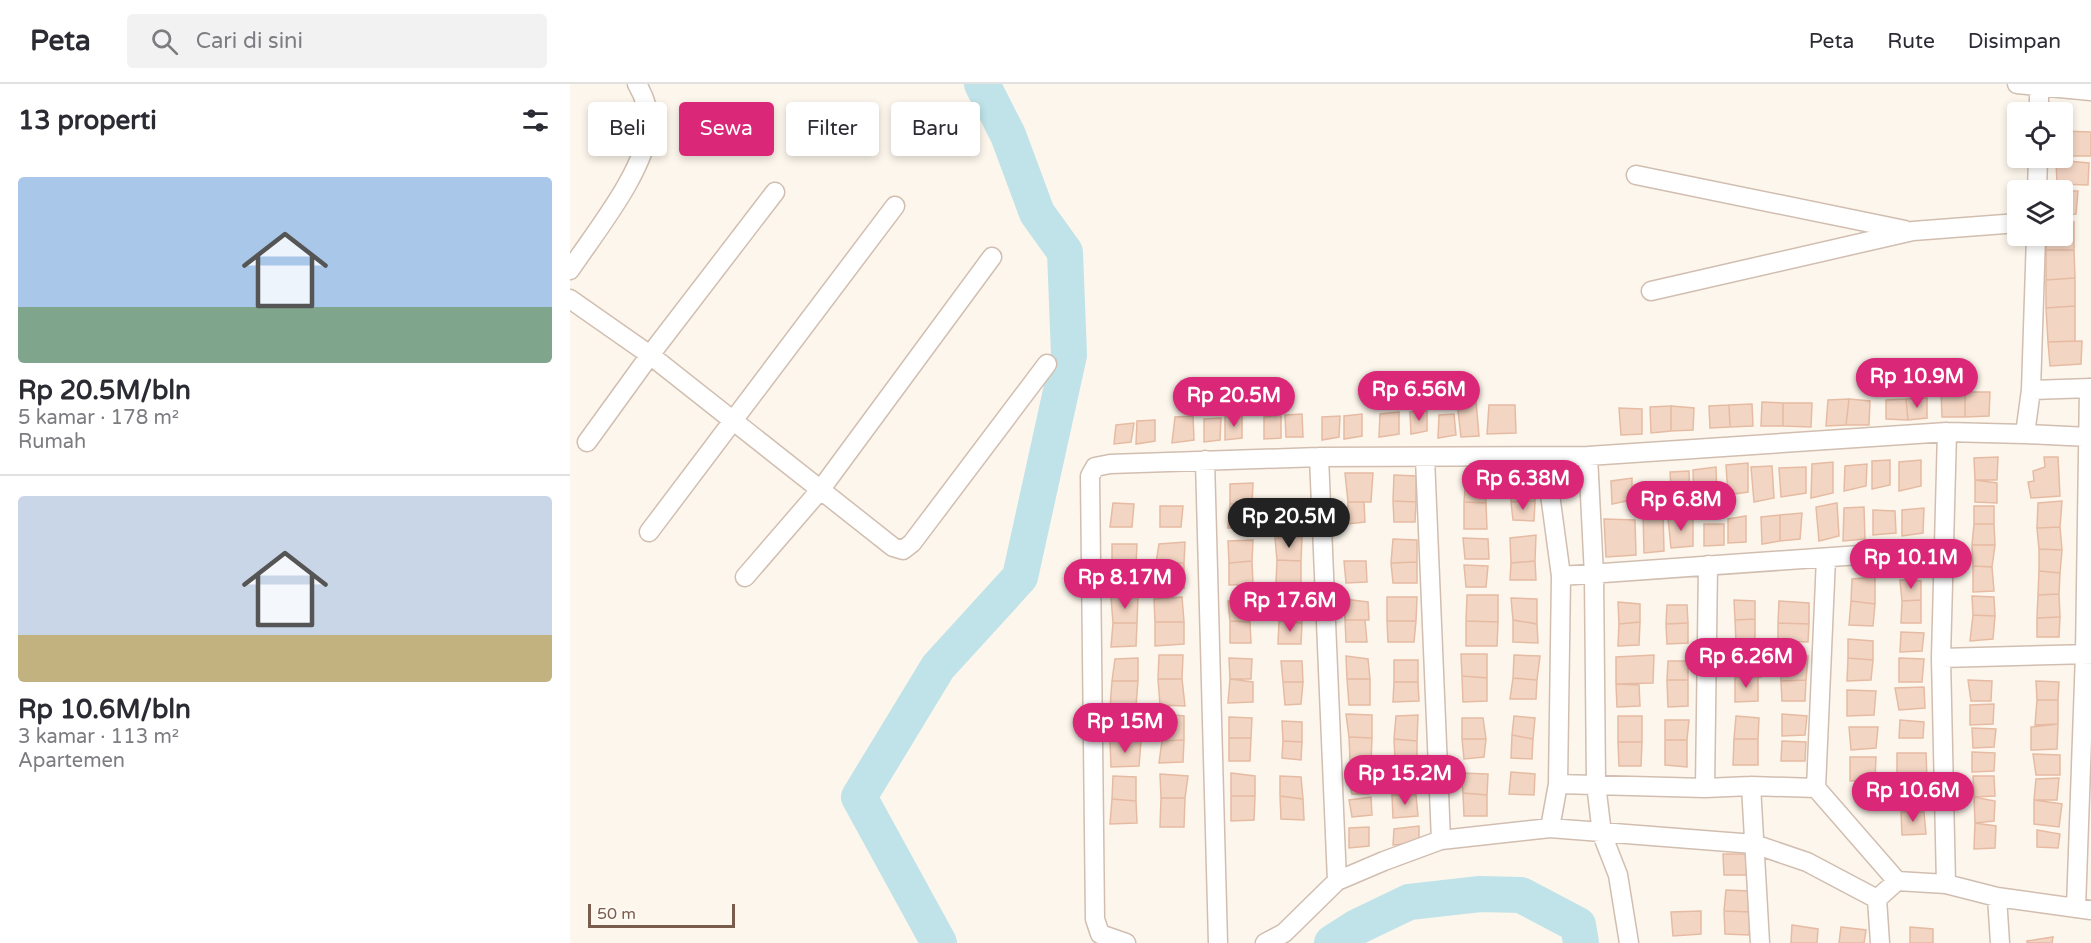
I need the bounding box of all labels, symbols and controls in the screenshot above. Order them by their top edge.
search box [127,14,547,68]
text: Peta [30,24,91,58]
icon: search [148,25,181,58]
text: Cari di sini [196,28,303,54]
text: Peta [1809,29,1854,54]
text: Rute [1887,29,1935,54]
text: Disimpan [1968,29,2061,54]
chip: Beli [588,102,667,156]
chip: Sewa [679,102,774,156]
chip: Filter [786,102,879,156]
chip: Baru [891,102,980,156]
map controls [2007,102,2073,246]
button: locate [2007,102,2073,168]
icon: filters [519,104,552,137]
text: 13 properti [18,105,157,136]
button: layers [2007,180,2073,246]
icon: home [231,216,339,324]
pin: Rp 10.9M [1855,358,1979,409]
text: Rp 10.9M [1870,365,1964,389]
pin: Rp 6.56M [1357,371,1481,422]
text: Rp 20.5M/bln [18,375,191,406]
pin: Rp 20.5M [1172,377,1296,428]
text: Rp 6.56M [1372,378,1466,402]
text: Rp 20.5M [1187,384,1281,408]
text: 5 kamar · 178 m² [18,406,179,430]
text: Rumah [18,430,86,454]
pin: Rp 6.38M [1461,460,1585,511]
text: Rp 6.38M [1476,467,1570,491]
pin: Rp 6.8M [1626,481,1736,532]
text: Rp 6.8M [1640,488,1722,512]
pin: Rp 20.5M [1227,498,1351,549]
text: Rp 20.5M [1242,505,1336,529]
icon: home [231,535,339,643]
pin: Rp 10.1M [1849,539,1973,590]
text: Rp 10.1M [1864,546,1958,570]
pin: Rp 8.17M [1063,559,1187,610]
text: Rp 8.17M [1078,566,1172,590]
pin: Rp 17.6M [1228,582,1352,633]
text: Rp 17.6M [1243,589,1337,613]
pin: Rp 6.26M [1684,638,1808,689]
text: Rp 6.26M [1699,645,1793,669]
text: Rp 10.6M/bln [18,694,191,725]
pin: Rp 15M [1076,703,1174,754]
text: Rp 15M [1087,710,1163,734]
text: 3 kamar · 113 m² [18,725,179,749]
text: Apartemen [18,749,125,773]
pin: Rp 15.2M [1343,755,1467,806]
text: Rp 15.2M [1358,762,1452,786]
pin: Rp 10.6M [1851,772,1975,823]
text: Rp 10.6M [1866,779,1960,803]
scale bar [588,901,735,928]
text: 50 m [597,904,636,924]

